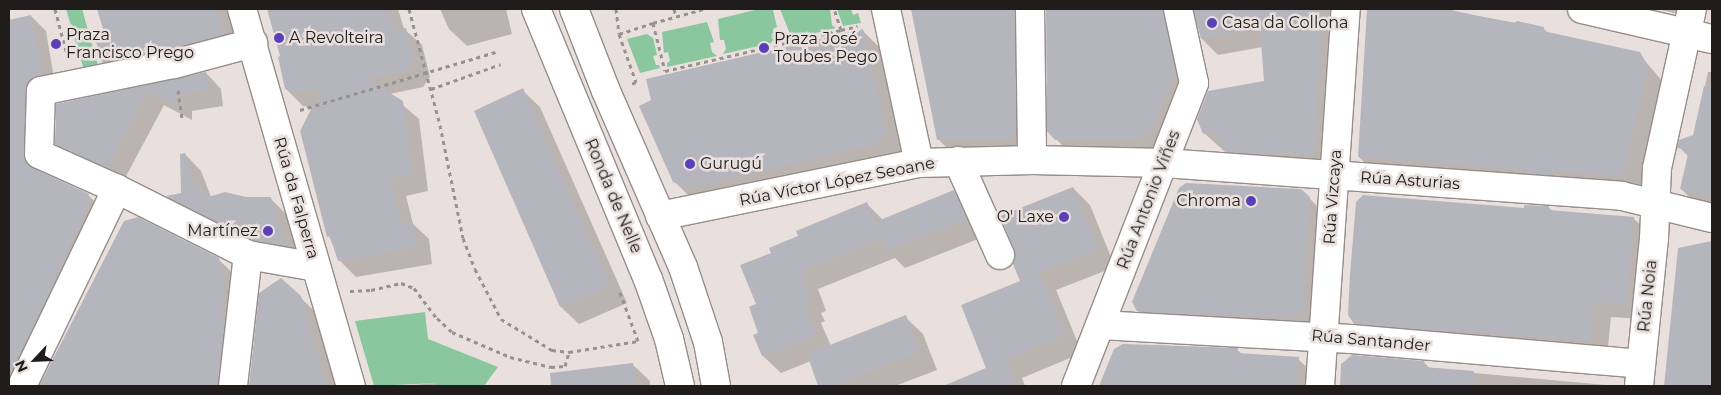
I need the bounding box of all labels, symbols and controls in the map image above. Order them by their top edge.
place label: Casa da Collona [1222,13,1348,33]
marker: Casa da Collona [1206,17,1218,29]
place label: Praza Francisco Prego [66,25,194,63]
place label: A Revolteira [289,28,384,48]
place label: Praza José Toubes Pego [774,29,878,67]
marker: A Revolteira [273,32,285,44]
marker: Praza Francisco Prego [50,38,62,50]
marker: Praza José Toubes Pego [758,42,770,54]
street label: Rúa Antonio Viñes [1114,128,1184,272]
street label: Rúa da Falperra [269,135,323,261]
street label: Ronda de Nelle [580,136,646,256]
street label: Rúa Vizcaya [1320,149,1346,245]
place label: Gurugú [700,154,762,174]
street label: Rúa Víctor López Seoane [738,154,936,210]
marker: Gurugú [684,158,696,170]
street label: Rúa Asturias [1359,168,1461,194]
place label: Chroma [1176,191,1241,211]
marker: Chroma [1245,195,1257,207]
place label: O' Laxe [997,207,1054,227]
marker: O' Laxe [1058,211,1070,223]
place label: Martínez [187,221,258,241]
marker: Martínez [262,225,274,237]
street label: Rúa Noia [1635,259,1661,333]
street label: Rúa Santander [1311,326,1431,356]
north arrow [10,335,60,385]
text: N [11,357,32,375]

